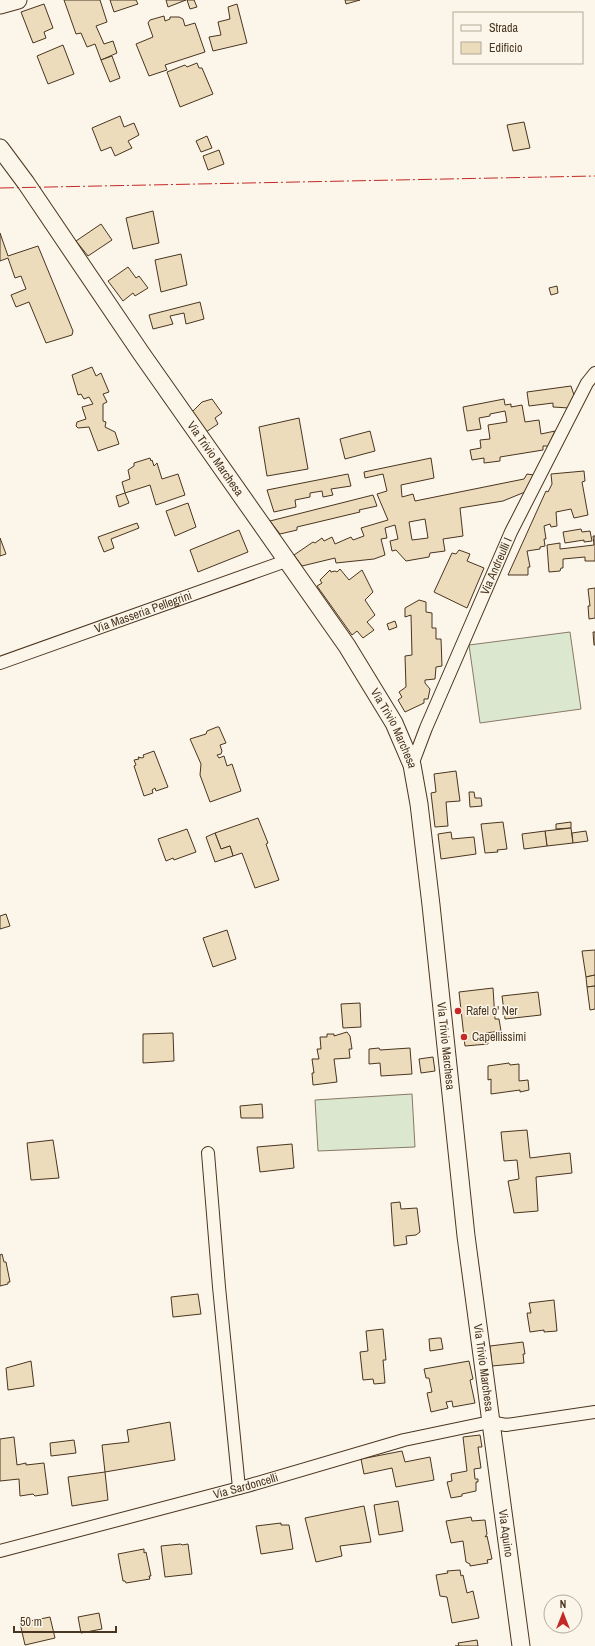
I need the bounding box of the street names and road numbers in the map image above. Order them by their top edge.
street label: Via Trivio Marchesa [183,418,247,500]
street label: Via Andreulli I [477,535,516,597]
street label: Via Masseria Pellegrini [92,587,194,637]
street label: Via Trivio Marchesa [367,685,421,770]
street label: Via Trivio Marchesa [433,1001,459,1091]
street label: Via Trivio Marchesa [470,1323,498,1413]
street label: Via Sardoncelli [211,1469,280,1503]
street label: Via Aquino [495,1508,517,1558]

